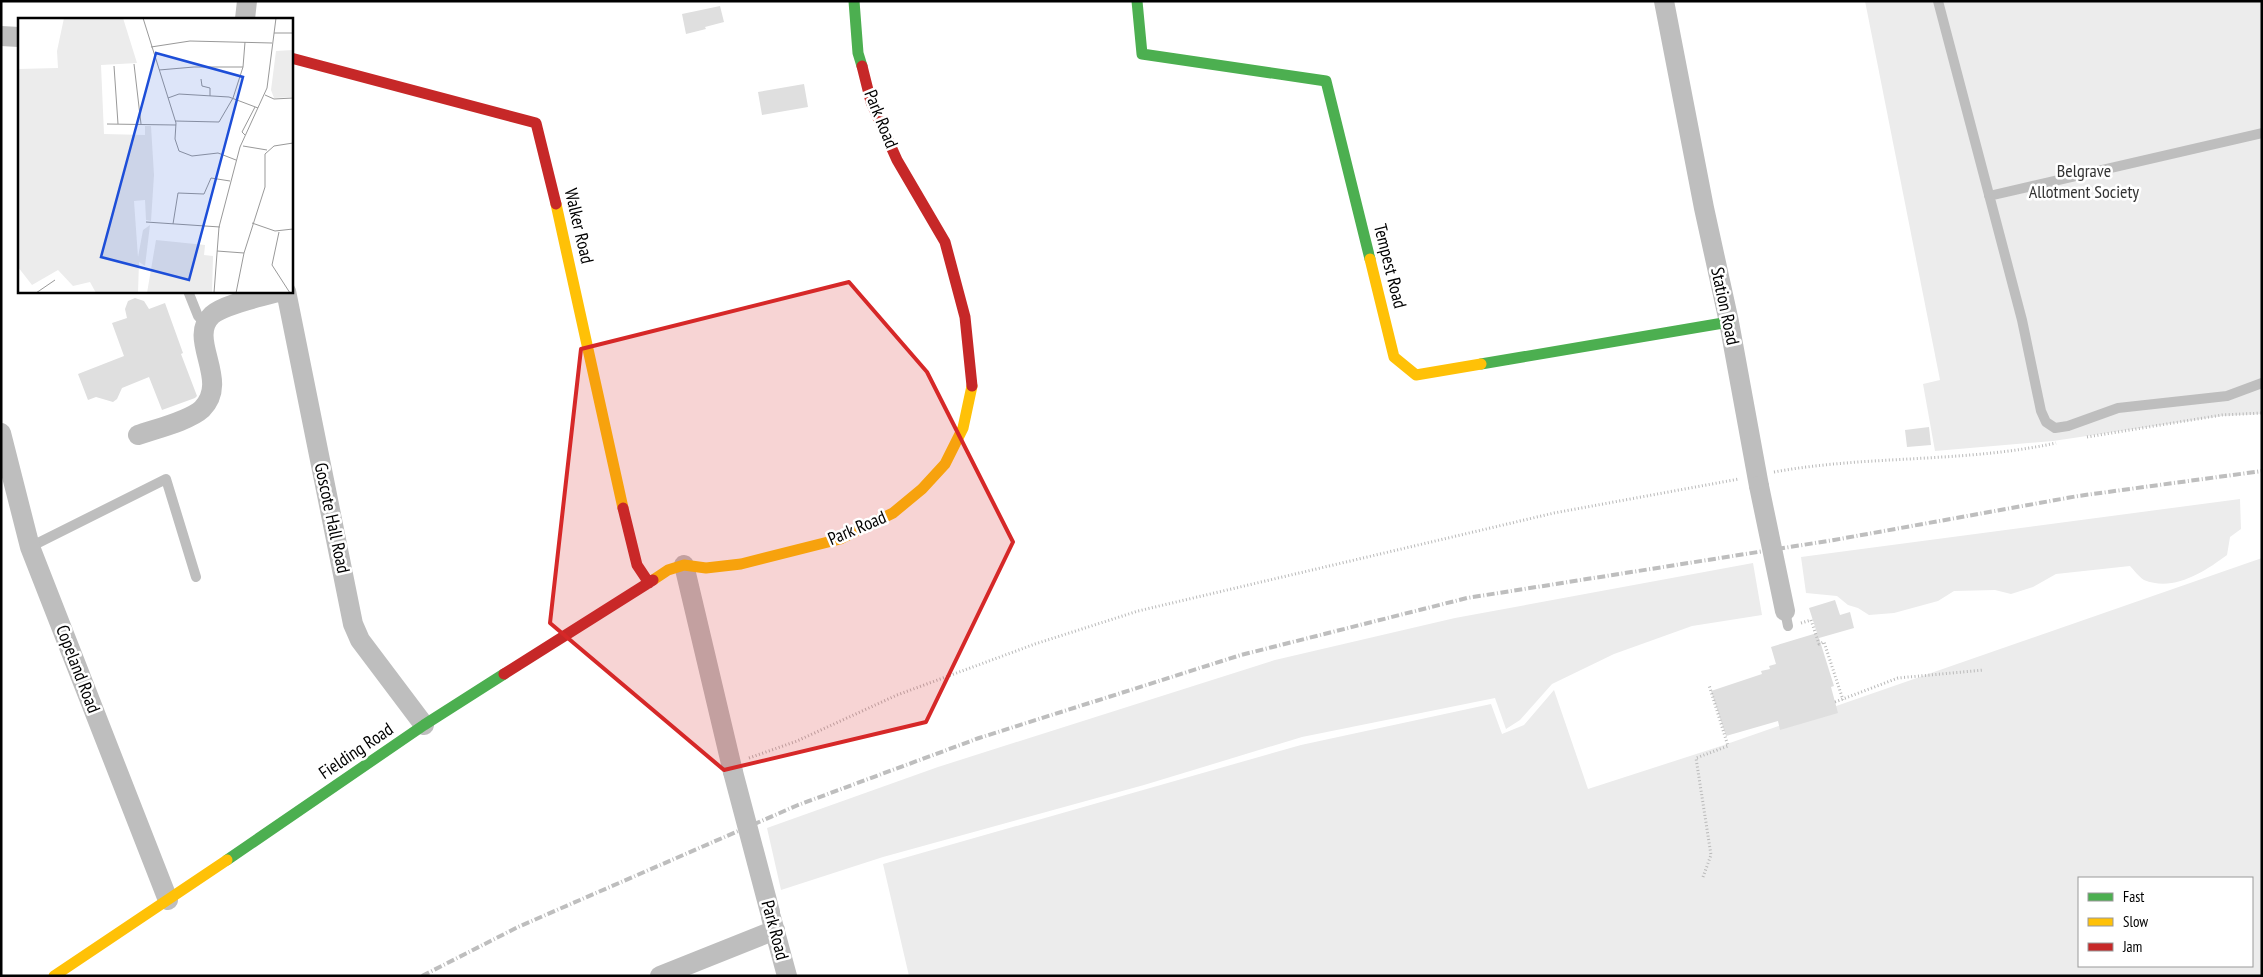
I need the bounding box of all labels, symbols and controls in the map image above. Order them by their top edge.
inset map [18,18,292,292]
street label: Park Road [859,86,904,151]
park label: Belgrave Allotment Society [2029,159,2139,203]
street label: Walker Road [560,186,599,266]
street label: Tempest Road [1369,221,1412,310]
street label: Station Road [1706,265,1745,347]
street label: Goscote Hall Road [310,461,355,575]
street label: Park Road [824,505,889,550]
street label: Copeland Road [51,622,106,716]
street label: Fielding Road [314,717,397,784]
legend [2078,877,2253,967]
text: Fast [2123,887,2144,906]
street label: Park Road [757,898,794,962]
text: Slow [2123,912,2148,931]
text: Jam [2122,937,2142,956]

